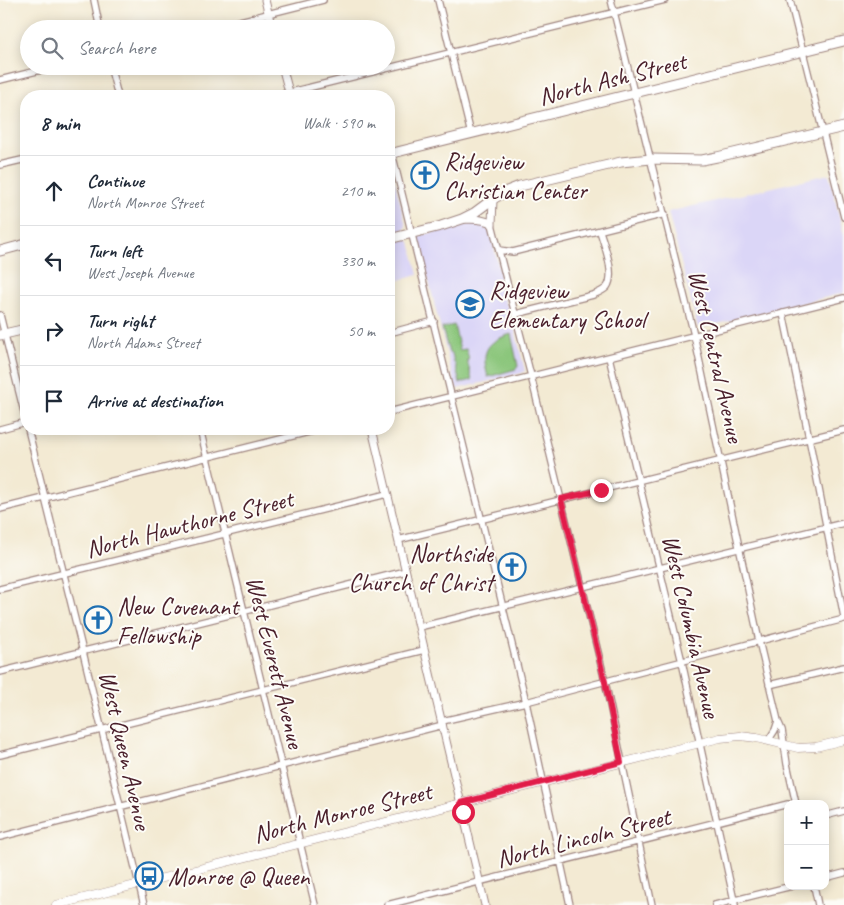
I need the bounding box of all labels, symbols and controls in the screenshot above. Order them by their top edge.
search box [20,20,395,75]
icon: search [38,34,66,62]
text: Search here [78,36,155,60]
street label: North Ash Street [535,45,692,113]
text: 8 min [40,110,80,136]
text: Walk · 590 m [303,113,375,133]
place label: Ridgeview Christian Center [444,146,589,207]
church icon: Ridgeview Christian Center [410,160,440,190]
text: Continue [87,169,144,193]
icon: ahead [40,177,68,205]
text: 210 m [341,181,375,201]
text: North Monroe Street [87,193,204,213]
text: Turn left [87,239,142,263]
icon: left [40,247,68,275]
text: 330 m [341,251,375,271]
text: West Joseph Avenue [87,263,194,283]
street label: West Central Avenue [681,267,752,447]
place label: Ridgeview Elementary School [489,275,650,336]
school or university icon: Ridgeview Elementary School [455,289,485,319]
text: Turn right [87,309,154,333]
icon: right [40,317,68,345]
text: 50 m [348,321,375,341]
text: North Adams Street [87,333,200,353]
icon: arrive [40,387,68,415]
text: Arrive at destination [87,389,223,413]
route end [590,479,613,502]
street label: North Hawthorne Street [82,482,299,565]
street label: West Columbia Avenue [654,532,728,723]
place label: Northside Church of Christ [349,538,497,599]
church icon: Northside Church of Christ [497,552,527,582]
street label: West Everett Avenue [238,573,312,753]
place label: New Covenant Fellowship [117,591,241,652]
church icon: New Covenant Fellowship [83,605,113,635]
street label: West Queen Avenue [91,668,159,834]
street label: North Monroe Street [250,775,437,851]
street label: North Lincoln Street [493,800,676,875]
map controls [784,800,829,890]
button: + [784,800,829,845]
route start [452,801,475,824]
button: − [784,845,829,890]
bus stop icon: Monroe @ Queen [134,861,164,891]
place label: Monroe @ Queen [168,861,310,893]

